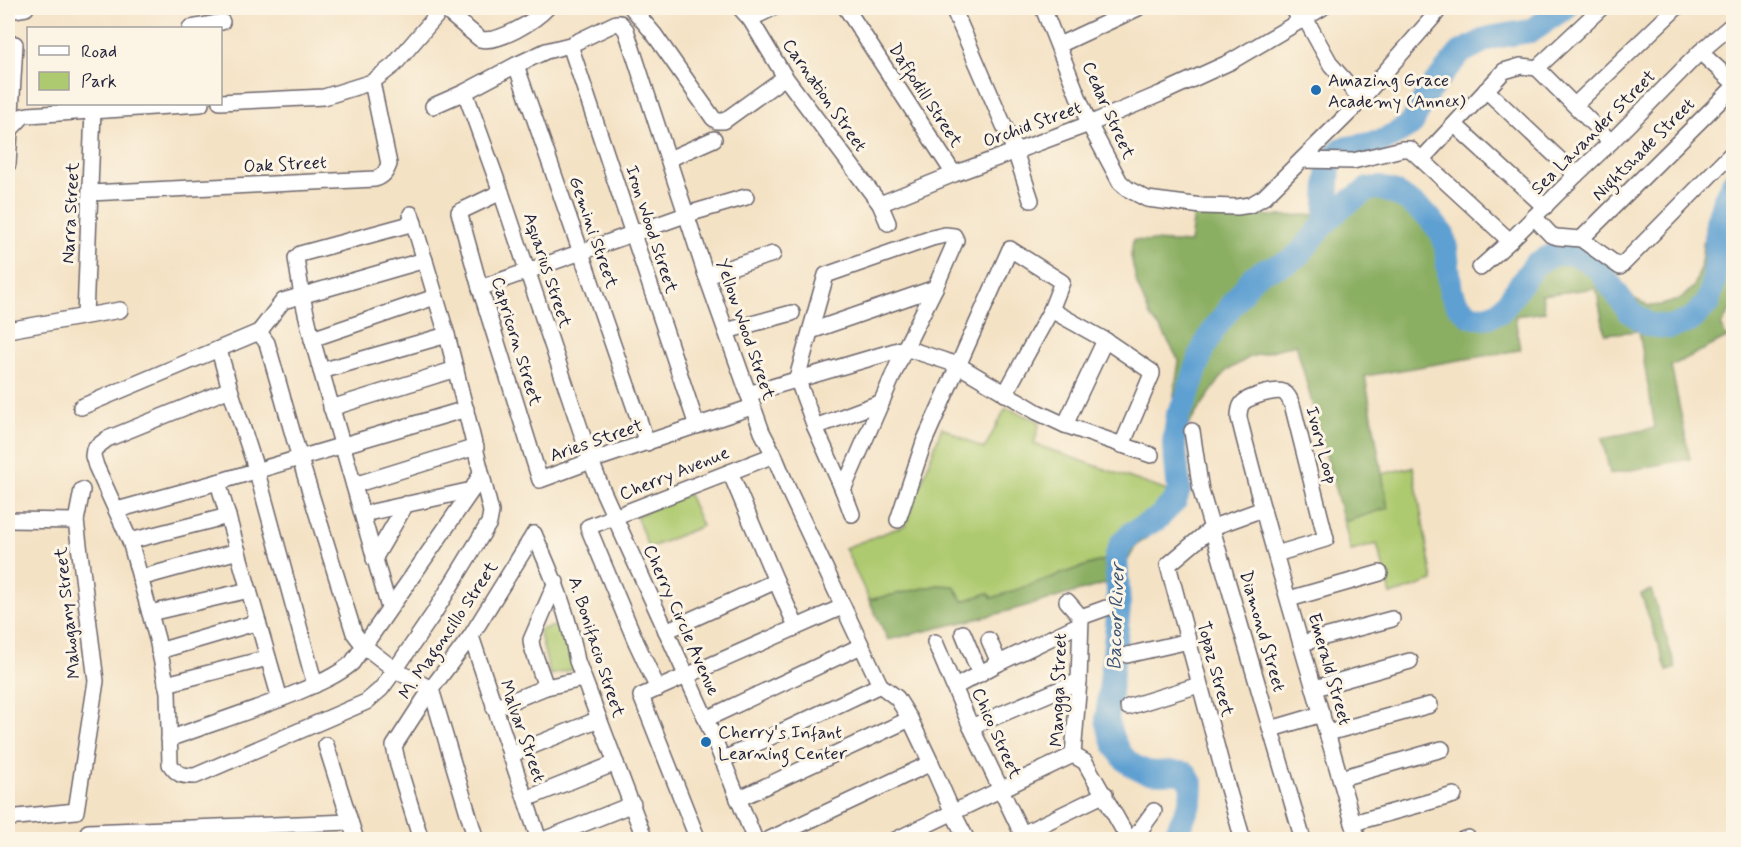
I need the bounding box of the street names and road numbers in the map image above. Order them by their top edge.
street label: Carnation Street [776,34,872,157]
street label: Daffodill Street [881,39,968,154]
street label: Cedar Street [1076,58,1140,163]
street label: Sea Lavander Street [1526,65,1661,200]
street label: Nightshade Street [1587,93,1702,208]
street label: Orchid Street [980,96,1085,154]
street label: Oak Street [243,151,328,179]
street label: Narra Street [56,161,86,264]
street label: Iron Wood Street [619,162,683,297]
street label: Gemini Street [563,173,624,292]
street label: Aquarius Street [517,210,577,331]
street label: Yellow Wood Street [710,255,781,404]
street label: Capricorn Street [485,274,547,409]
street label: Ivory Loop [1299,404,1343,487]
street label: Aries Street [547,414,646,468]
street label: Cherry Avenue [616,441,733,507]
street label: Cherry Circle Avenue [637,541,725,700]
street label: Mahogany Street [49,545,87,680]
street label: M. Magoncillo Street [394,556,506,706]
street label: Diamond Street [1233,568,1291,695]
street label: A. Bonifacio Street [562,574,630,721]
street label: Emerald Street [1302,610,1357,729]
street label: Topaz Street [1191,619,1239,720]
street label: Mangga Street [1045,632,1074,747]
street label: Malvar Street [493,677,551,786]
street label: Chico Street [965,684,1027,783]

